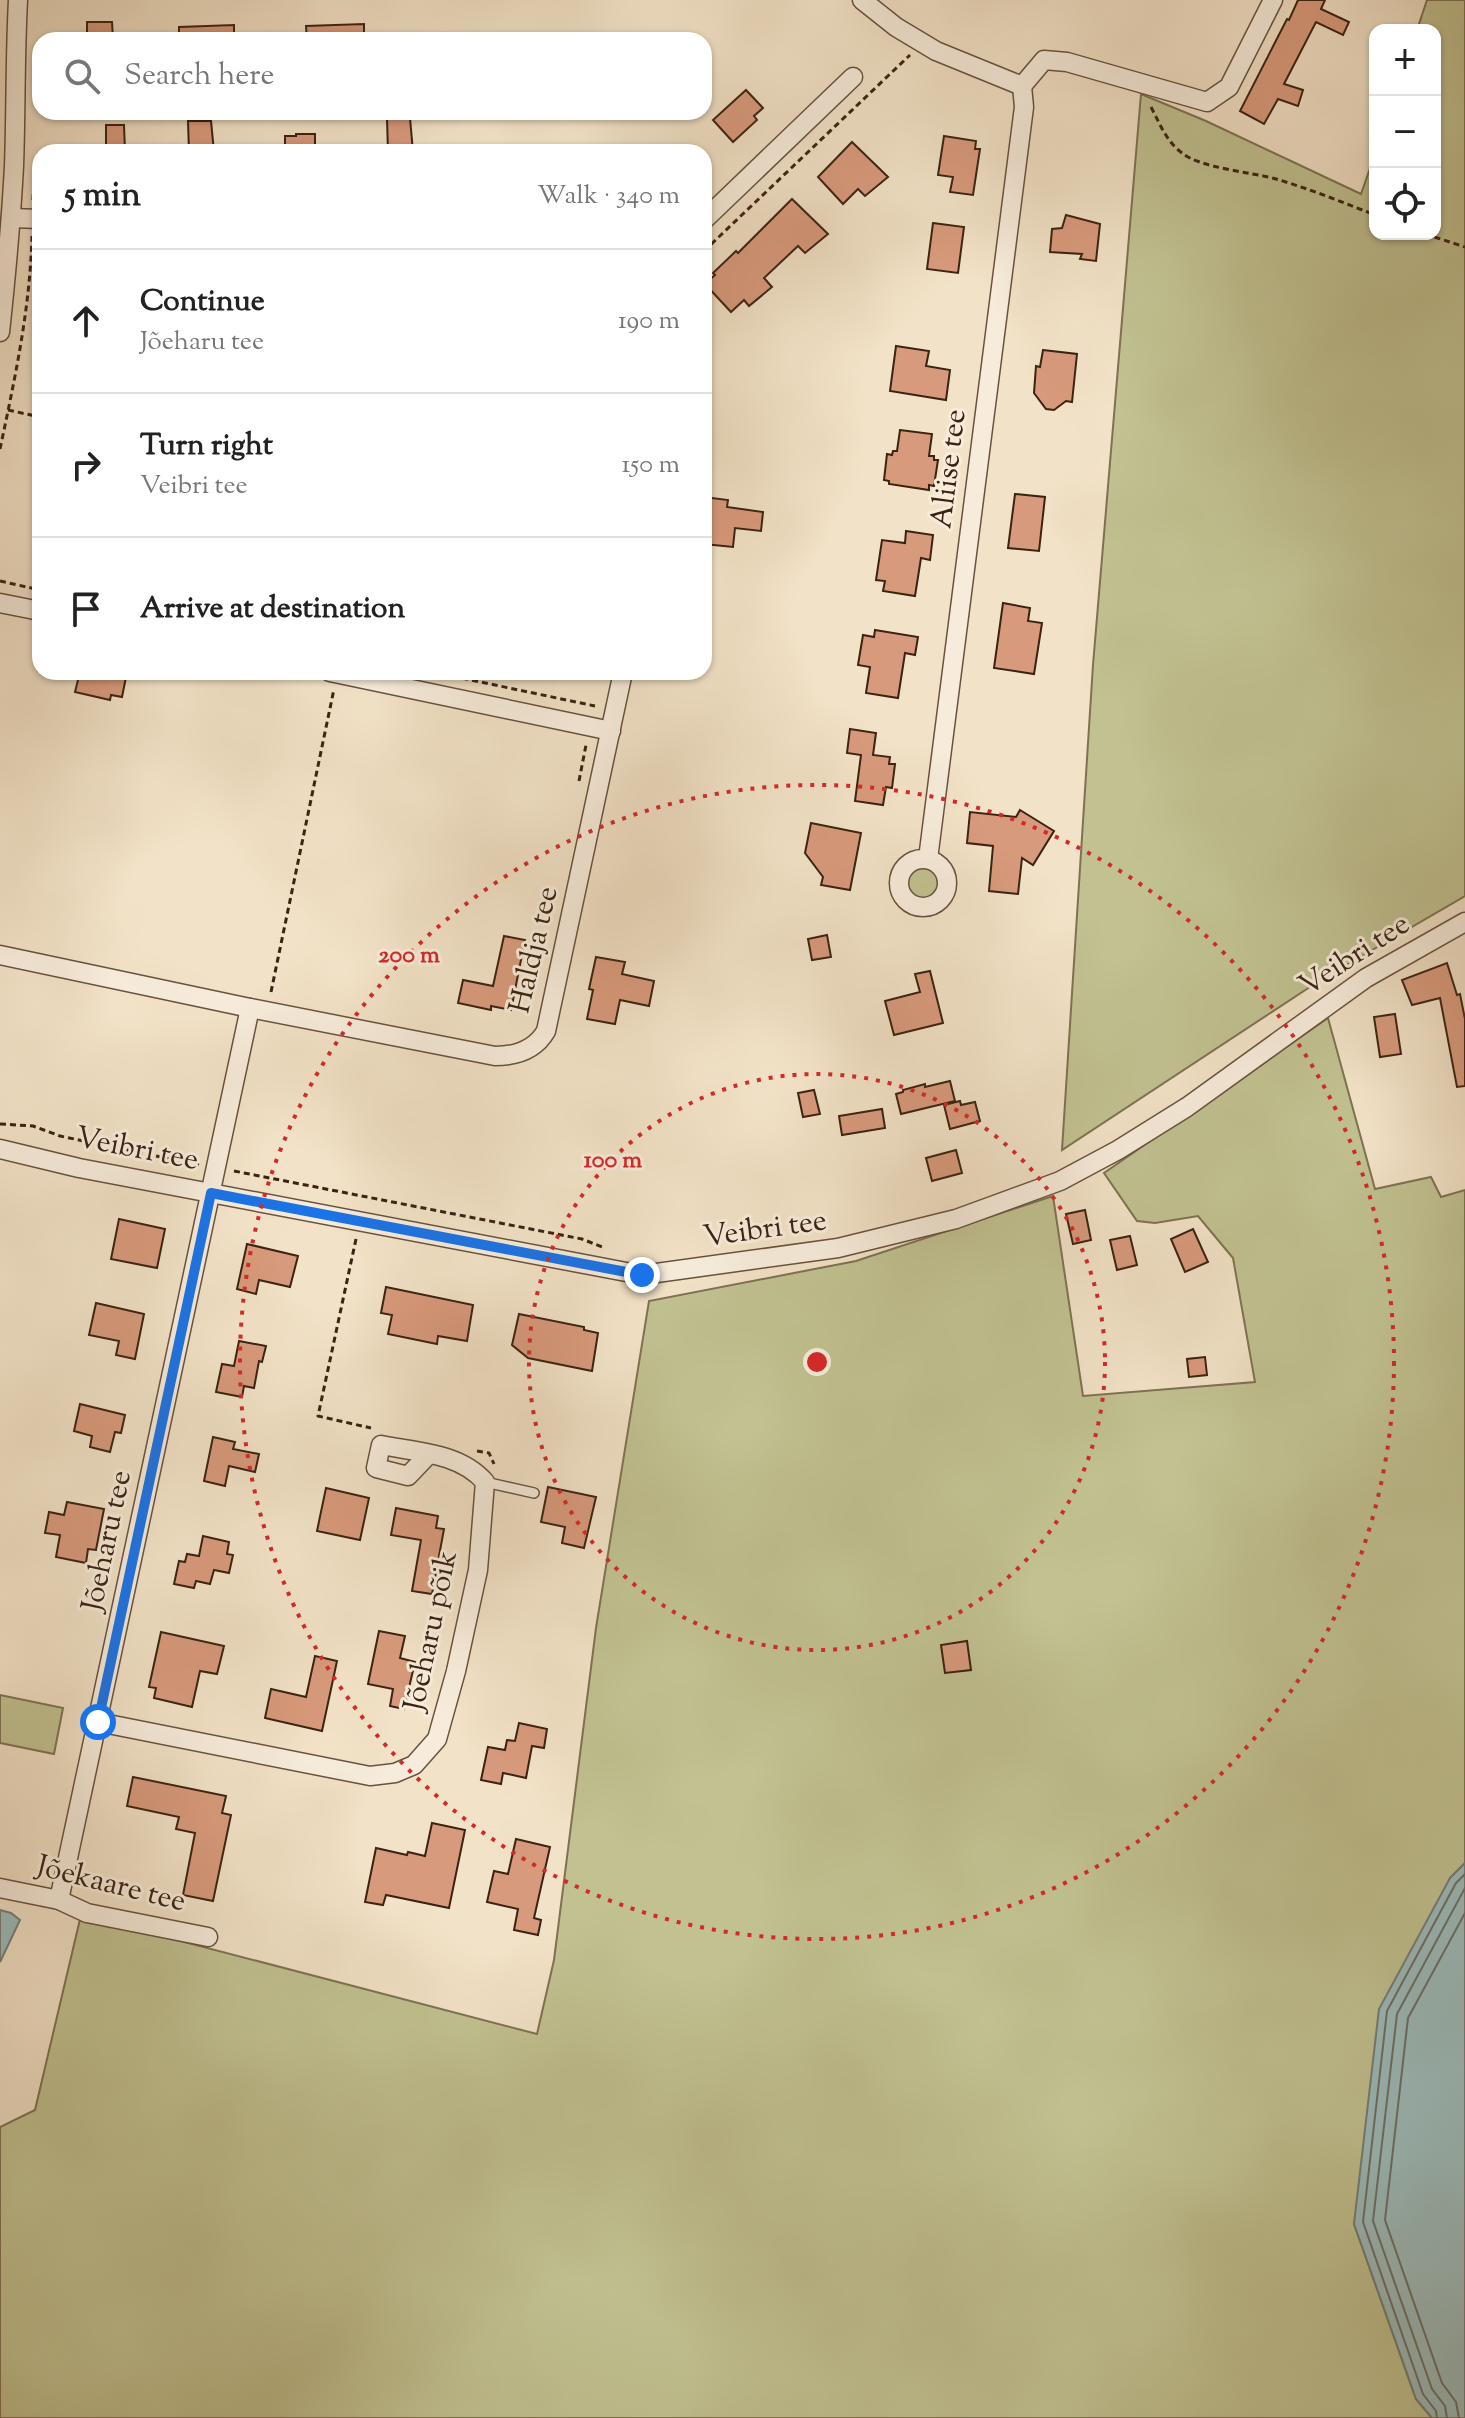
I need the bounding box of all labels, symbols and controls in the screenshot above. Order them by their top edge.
map controls [1369,24,1441,240]
button: + [1369,24,1441,96]
search box [32,32,712,120]
icon: search [60,54,104,98]
text: Search here [124,55,274,98]
button: − [1369,96,1441,168]
button: locate [1369,168,1441,240]
text: 5 min [64,172,141,221]
text: Walk · 340 m [537,178,680,215]
text: Continue [140,281,265,324]
icon: ahead [64,299,108,343]
text: 190 m [618,303,680,340]
text: Jõeharu tee [140,324,264,361]
street label: Aliise tee [921,407,979,531]
text: Turn right [140,425,273,468]
icon: right [64,443,108,487]
text: 150 m [621,447,680,484]
text: Veibri tee [140,468,248,505]
icon: arrive [64,587,108,631]
text: Arrive at destination [140,588,405,631]
street label: Haldja tee [500,882,570,1018]
street label: Veibri tee [1291,904,1419,1008]
text: 200 m [378,939,440,973]
street label: Veibri tee [72,1117,202,1183]
text: 100 m [584,1144,642,1178]
street label: Veibri tee [700,1200,830,1260]
route end [624,1257,660,1293]
centre of rings [803,1348,831,1376]
street label: Jõeharu tee [72,1467,144,1617]
street label: Jõeharu põik [394,1547,470,1717]
route start [80,1704,116,1740]
street label: Jõekaare tee [30,1845,190,1924]

